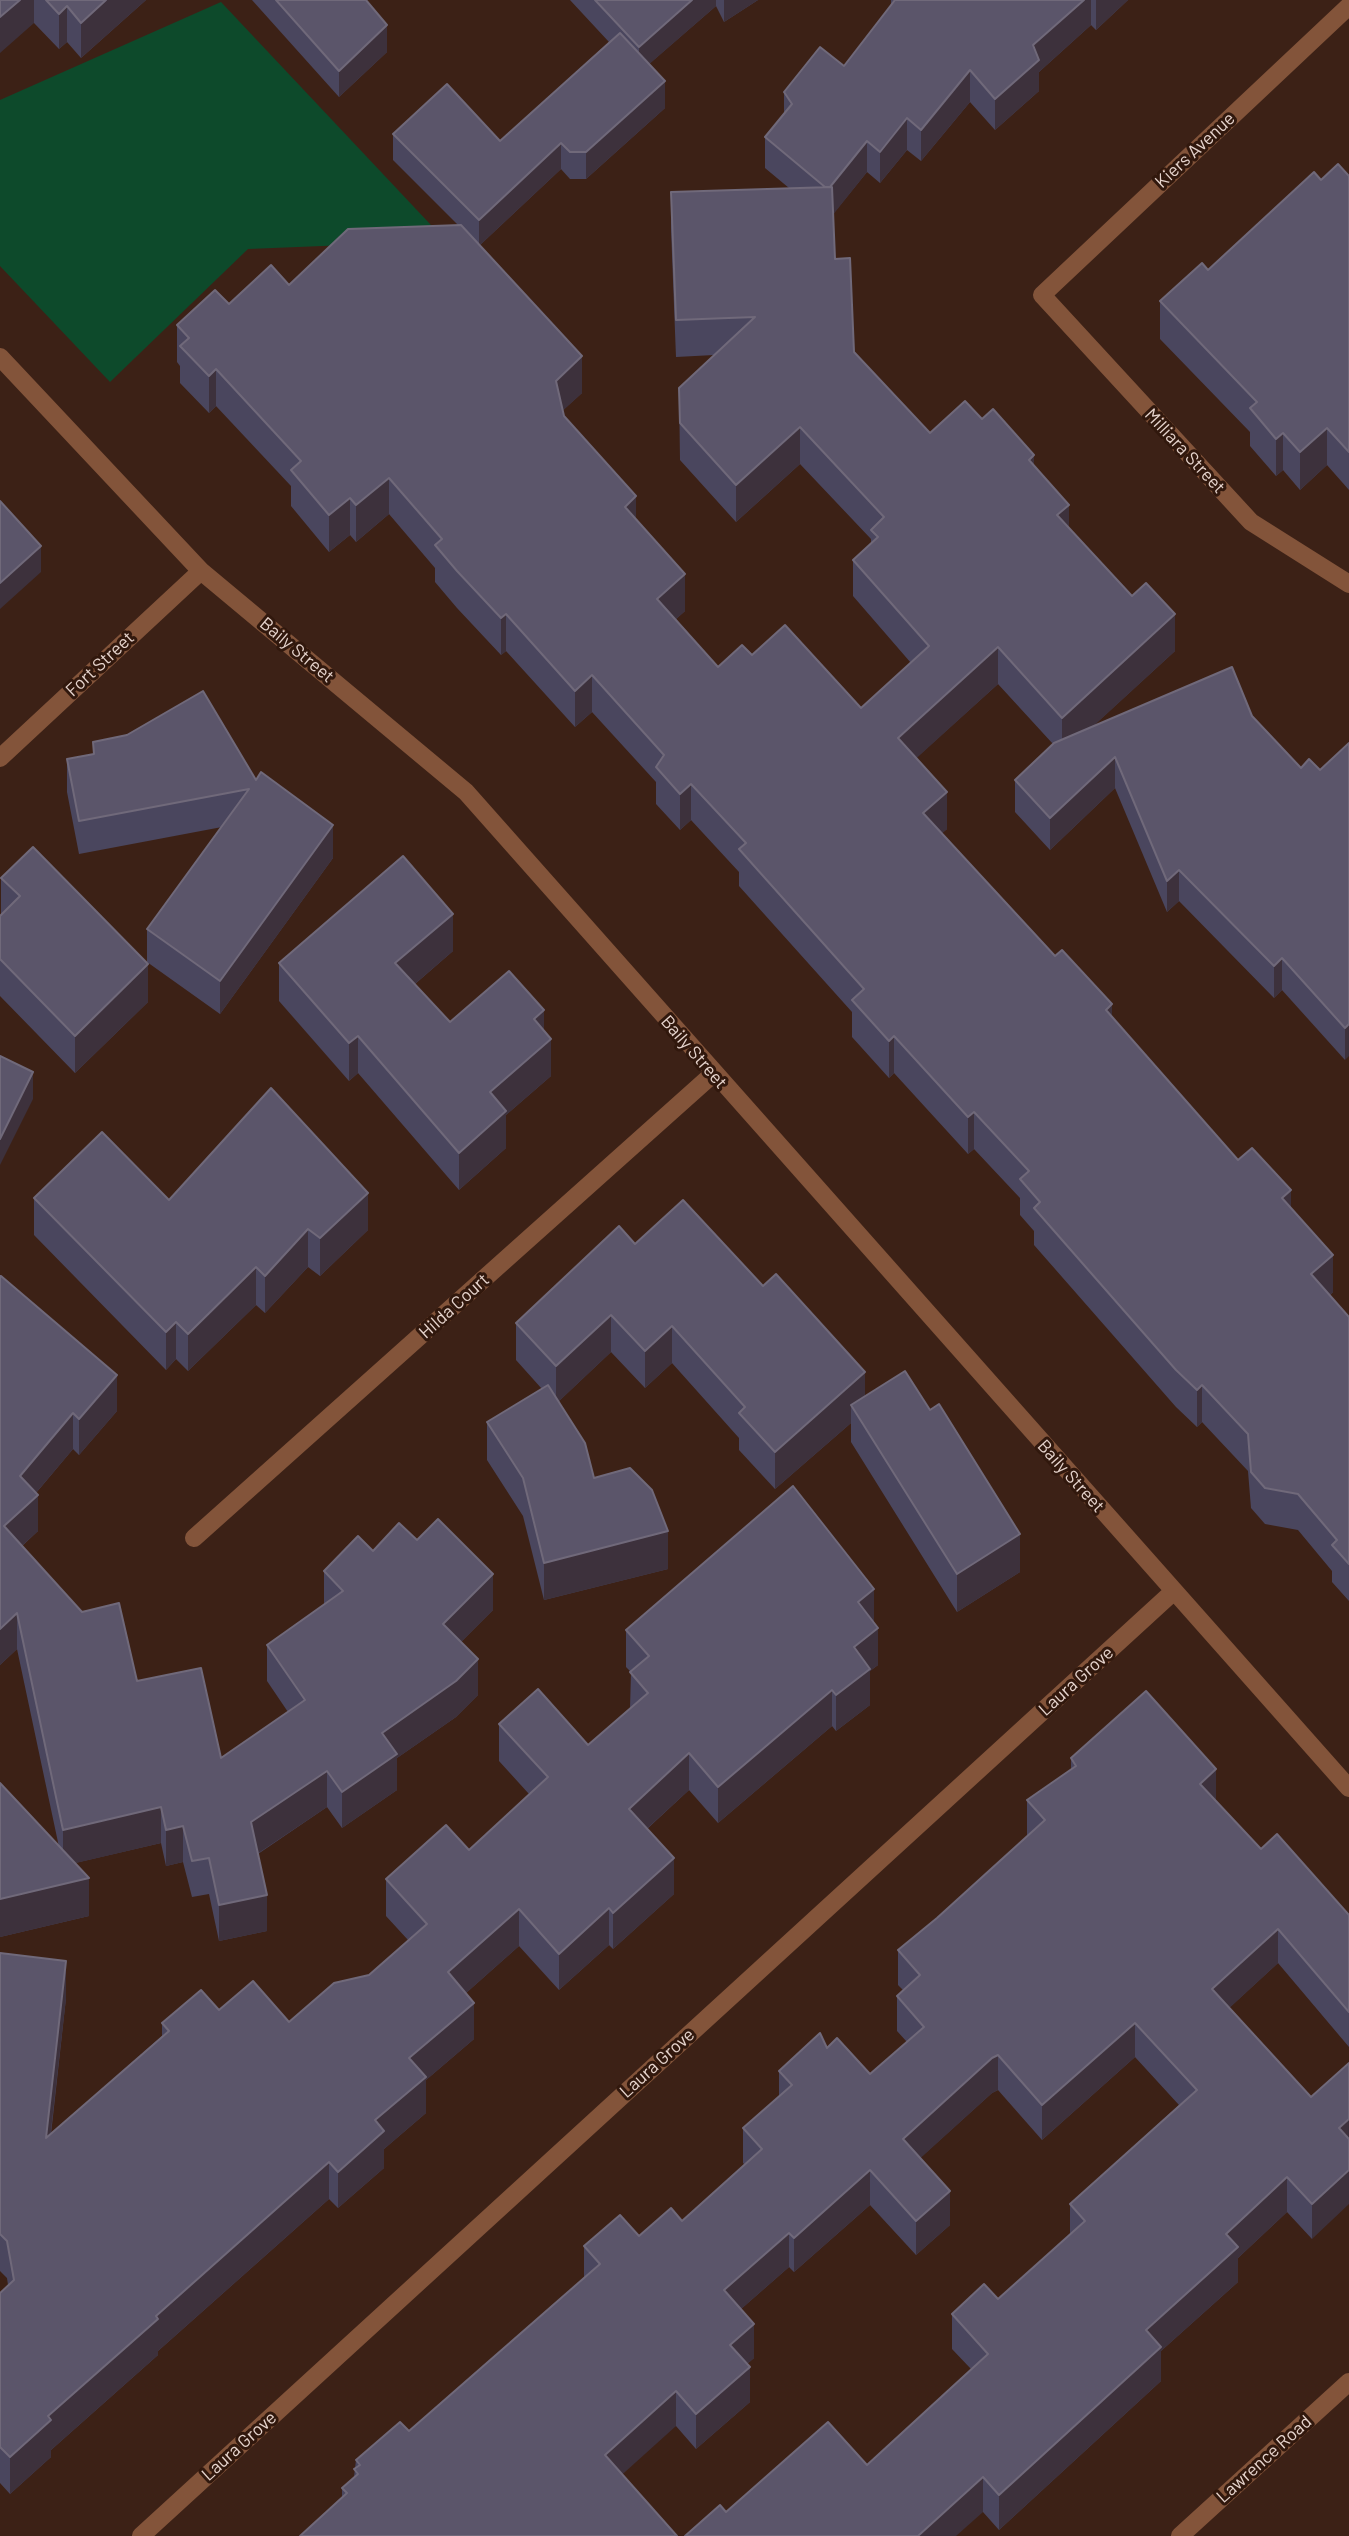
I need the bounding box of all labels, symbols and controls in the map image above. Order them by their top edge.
street label: Kiers Avenue [1151,108,1239,192]
street label: Milliara Street [1140,404,1230,498]
street label: Baily Street [256,613,338,687]
street label: Fort Street [61,627,139,701]
street label: Baily Street [656,1011,732,1093]
street label: Hilda Court [415,1269,493,1343]
street label: Baily Street [1033,1435,1109,1517]
street label: Laura Grove [1034,1642,1118,1720]
street label: Laura Grove [615,2024,699,2102]
street label: Laura Grove [197,2407,281,2485]
street label: Lawrence Road [1212,2411,1316,2507]

